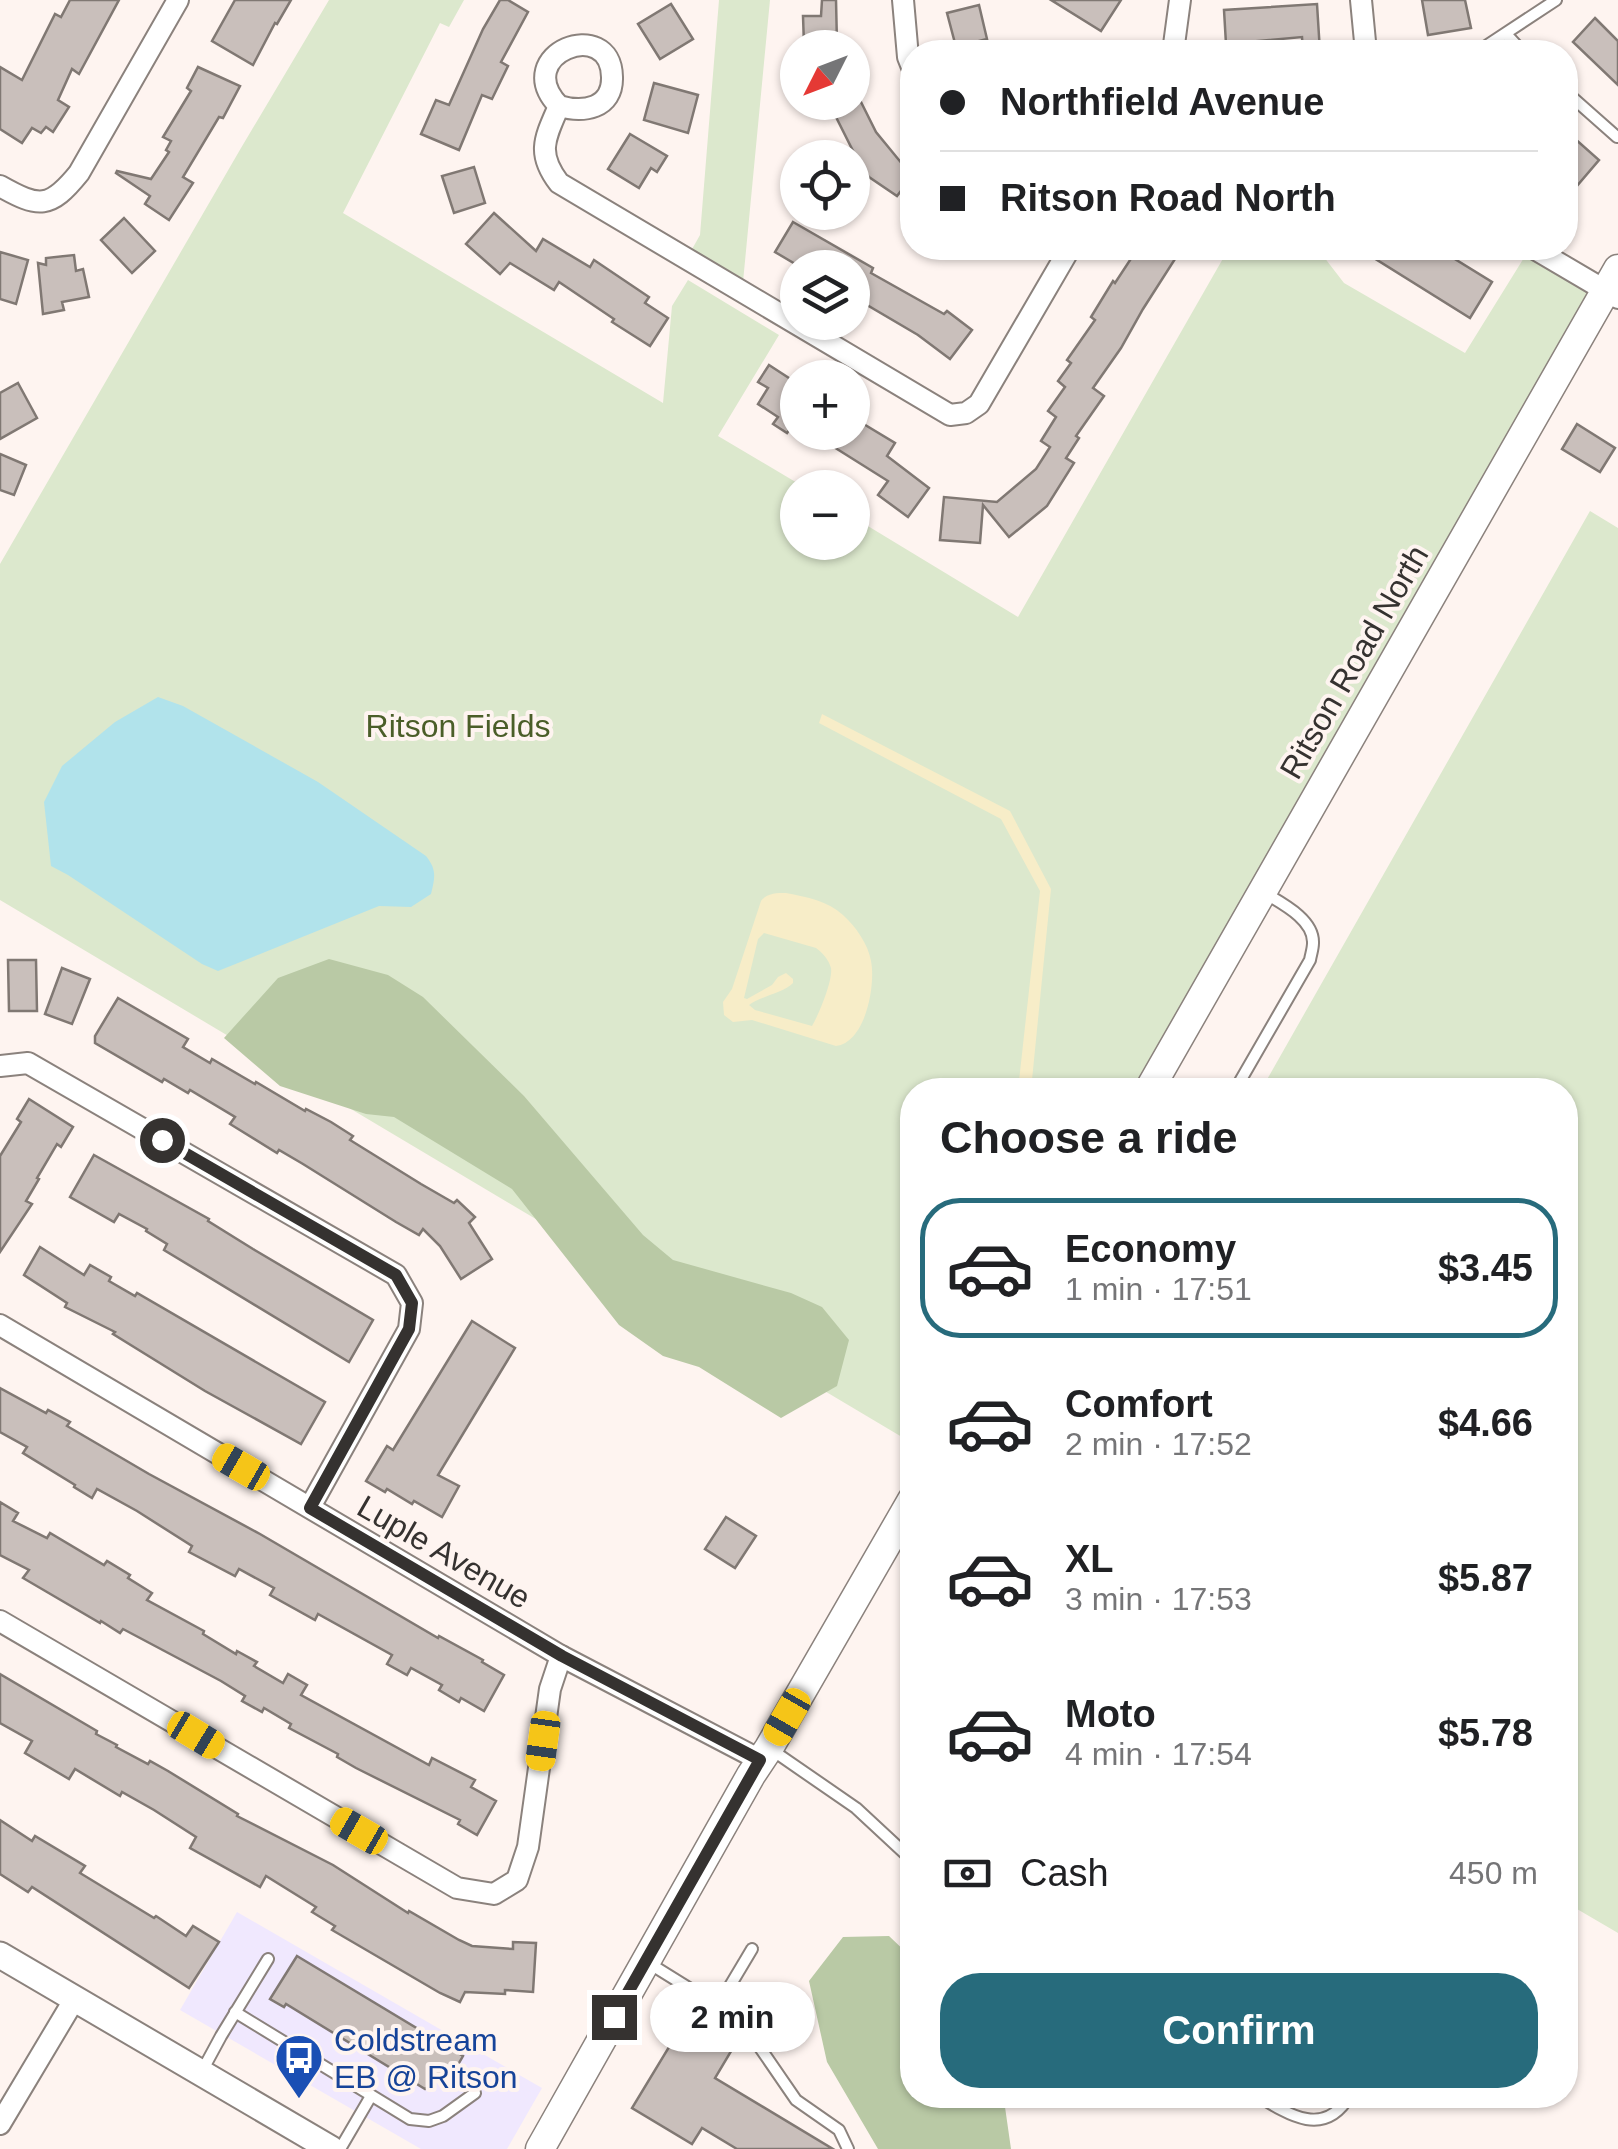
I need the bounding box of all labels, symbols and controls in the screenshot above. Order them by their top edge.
north arrow [780,30,870,120]
map controls [780,30,870,560]
text: Northfield Avenue [1000,81,1324,123]
button: locate [780,140,870,230]
text: Ritson Road North [1000,177,1336,219]
button: layers [780,250,870,340]
button: + [780,360,870,450]
button: − [780,470,870,560]
street label: Ritson Road North [1273,539,1435,785]
park label: Ritson Fields [366,708,550,744]
text: Choose a ride [940,1112,1238,1163]
route start [140,1118,185,1163]
icon: car [945,1223,1035,1313]
text: Economy [1065,1228,1236,1270]
text: $3.45 [1438,1247,1533,1289]
text: 1 min · 17:51 [1065,1271,1252,1307]
icon: car [945,1378,1035,1468]
text: Comfort [1065,1383,1213,1425]
text: $4.66 [1438,1402,1533,1444]
text: 2 min · 17:52 [1065,1426,1252,1462]
car [208,1439,274,1495]
street label: Luple Avenue [351,1488,537,1616]
icon: car [945,1533,1035,1623]
text: XL [1065,1538,1114,1580]
text: $5.87 [1438,1557,1533,1599]
text: 3 min · 17:53 [1065,1581,1252,1617]
car [759,1684,815,1750]
icon: car [945,1688,1035,1778]
text: Moto [1065,1693,1156,1735]
car [163,1707,229,1763]
car [524,1709,562,1773]
text: $5.78 [1438,1712,1533,1754]
text: 4 min · 17:54 [1065,1736,1252,1772]
car [326,1803,392,1859]
icon: cash [940,1846,995,1901]
text: Cash [1020,1852,1109,1894]
text: 450 m [1449,1855,1538,1891]
button: Confirm [940,1973,1538,2088]
callout: 2 min [649,1982,814,2052]
route end [592,1995,637,2040]
text: 2 min [691,1999,774,2035]
place label: Coldstream EB @ Ritson [334,2022,518,2095]
bus stop icon: Coldstream EB @ Ritson [273,2032,325,2100]

